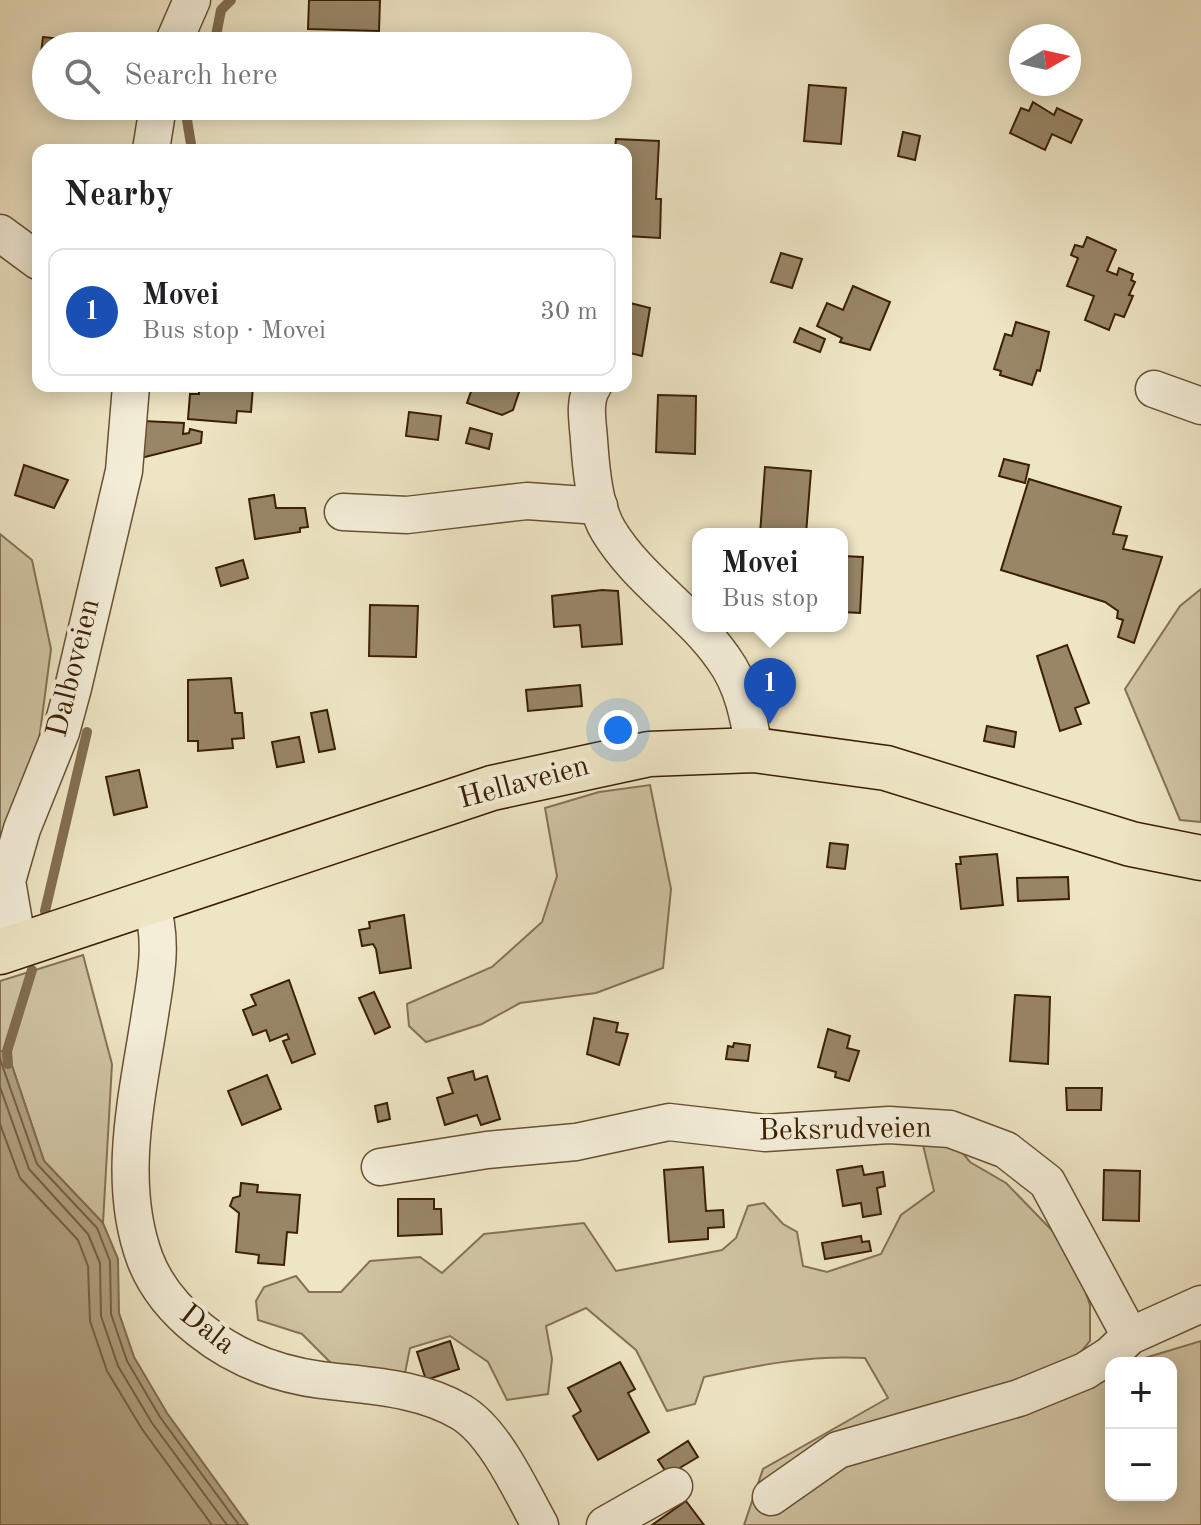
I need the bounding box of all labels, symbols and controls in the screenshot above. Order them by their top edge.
north arrow [1009,24,1081,96]
search box [32,32,632,120]
icon: search [60,54,104,98]
text: Search here [124,61,278,91]
text: Nearby [64,179,174,213]
text: Movei [142,281,219,311]
text: 1 [84,299,100,325]
text: 30 m [540,299,598,325]
text: Bus stop · Movei [142,318,326,344]
popup [692,528,848,632]
text: Movei [721,549,799,579]
text: Bus stop [721,586,819,612]
street label: Dalboveien [42,596,106,740]
pin: 1 [744,658,796,724]
your location [598,710,638,750]
street label: Hellaveien [455,751,593,815]
street label: Beksrudveien [758,1113,932,1147]
street label: Dala [174,1299,240,1361]
map controls [1105,1357,1177,1501]
button: + [1105,1357,1177,1429]
button: − [1105,1429,1177,1501]

